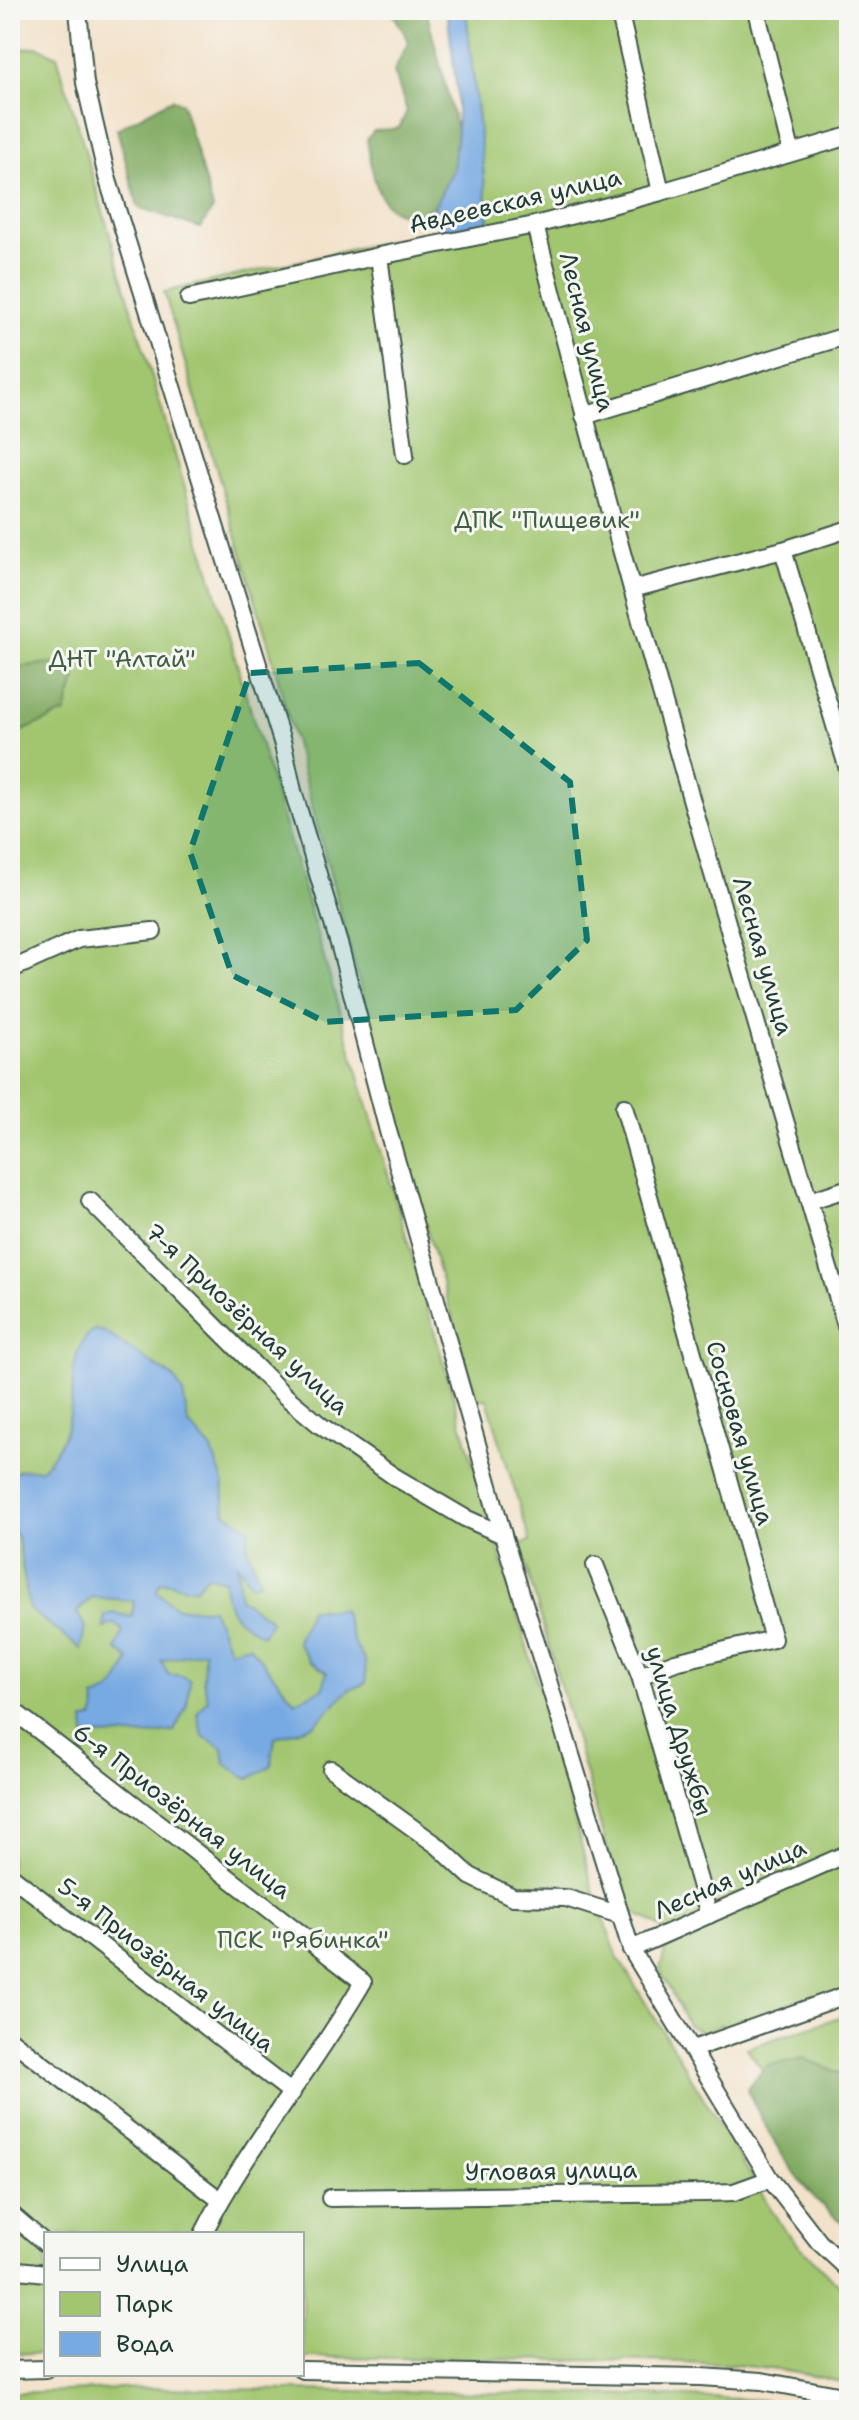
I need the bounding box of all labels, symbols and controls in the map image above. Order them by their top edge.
street label: Авдеевская улица [406,161,624,241]
street label: Лесная улица [552,249,622,415]
park label: ДПК "Пищевик" [454,504,640,536]
park label: ДНТ "Алтай" [48,643,196,675]
street label: Лесная улица [725,873,801,1039]
street label: 7-я Приозёрная улица [138,1216,356,1422]
street label: Сосновая улица [698,1337,782,1529]
street label: улица Дружбы [638,1642,720,1820]
street label: 6-я Приозёрная улица [66,1716,298,1906]
street label: Лесная улица [649,1831,811,1927]
street label: 5-я Приозёрная улица [51,1870,281,2060]
park label: ПСК "Рябинка" [217,1924,389,1956]
street label: Угловая улица [464,2153,638,2189]
legend [44,2232,304,2376]
text: Улица [116,2248,189,2280]
text: Парк [116,2288,173,2320]
text: Вода [116,2328,174,2360]

